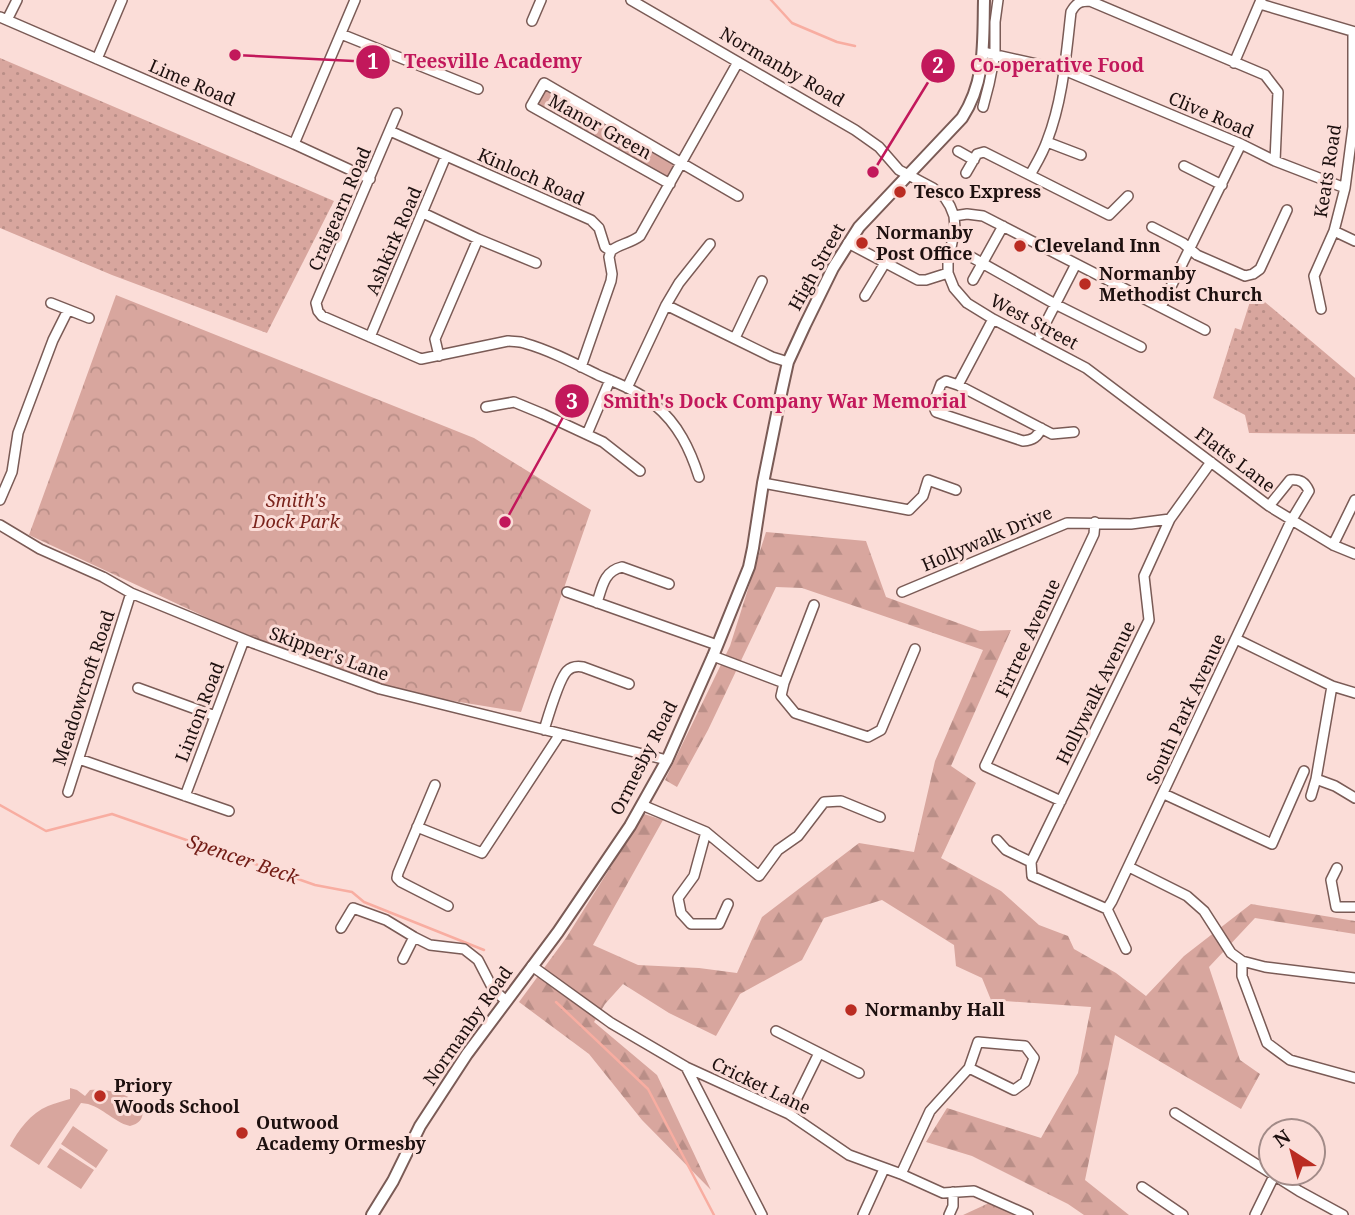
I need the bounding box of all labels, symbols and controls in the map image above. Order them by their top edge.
street label: Normanby Road [716,21,849,112]
callout: Teesville Academy [355,42,596,82]
callout: Co-operative Food [921,46,1158,86]
text: 1 [367,47,379,75]
text: Teesville Academy [404,48,582,74]
text: 2 [932,51,944,79]
text: Co-operative Food [970,52,1145,78]
street label: Lime Road [146,53,239,111]
street label: Clive Road [1165,85,1258,143]
street label: Manor Green [545,88,657,165]
street label: Keats Road [1308,122,1346,219]
street label: Kinloch Road [474,142,588,210]
street label: Craigearn Road [302,143,376,274]
place label: Tesco Express [914,179,1042,203]
street label: Ashkirk Road [359,183,427,299]
marker: Tesco Express [892,184,908,200]
street label: High Street [782,219,850,314]
place label: Normanby Post Office [876,220,974,265]
place label: Cleveland Inn [1034,233,1161,257]
marker: Normanby Post Office [854,235,870,251]
marker: Cleveland Inn [1012,238,1028,254]
place label: Normanby Methodist Church [1099,261,1262,306]
marker: Normanby Methodist Church [1077,276,1093,292]
street label: West Street [986,288,1083,354]
callout: Smith's Dock Company War Memorial [554,381,981,421]
text: 3 [566,387,578,415]
text: Smith's Dock Company War Memorial [603,388,967,414]
street label: Flatts Lane [1191,421,1281,497]
park label: Smith's Dock Park [251,488,340,533]
street label: Hollywalk Drive [918,500,1056,576]
street label: Firtree Avenue [989,575,1065,701]
street label: Meadowcroft Road [47,607,120,769]
street label: Hollywalk Avenue [1050,617,1140,768]
street label: Skipper's Lane [266,620,392,686]
street label: South Park Avenue [1140,630,1230,788]
street label: Linton Road [169,658,229,765]
street label: Ormesby Road [604,696,682,819]
water label: Spencer Beck [184,828,303,891]
street label: Normanby Road [417,961,517,1090]
place label: Normanby Hall [865,997,1006,1021]
marker: Normanby Hall [843,1002,859,1018]
street label: Cricket Lane [708,1051,815,1119]
place label: Priory Woods School [114,1073,240,1118]
marker: Priory Woods School [92,1088,108,1104]
place label: Outwood Academy Ormesby [256,1110,427,1155]
north arrow [1257,1117,1327,1187]
text: N [1268,1123,1296,1153]
marker: Outwood Academy Ormesby [234,1125,250,1141]

